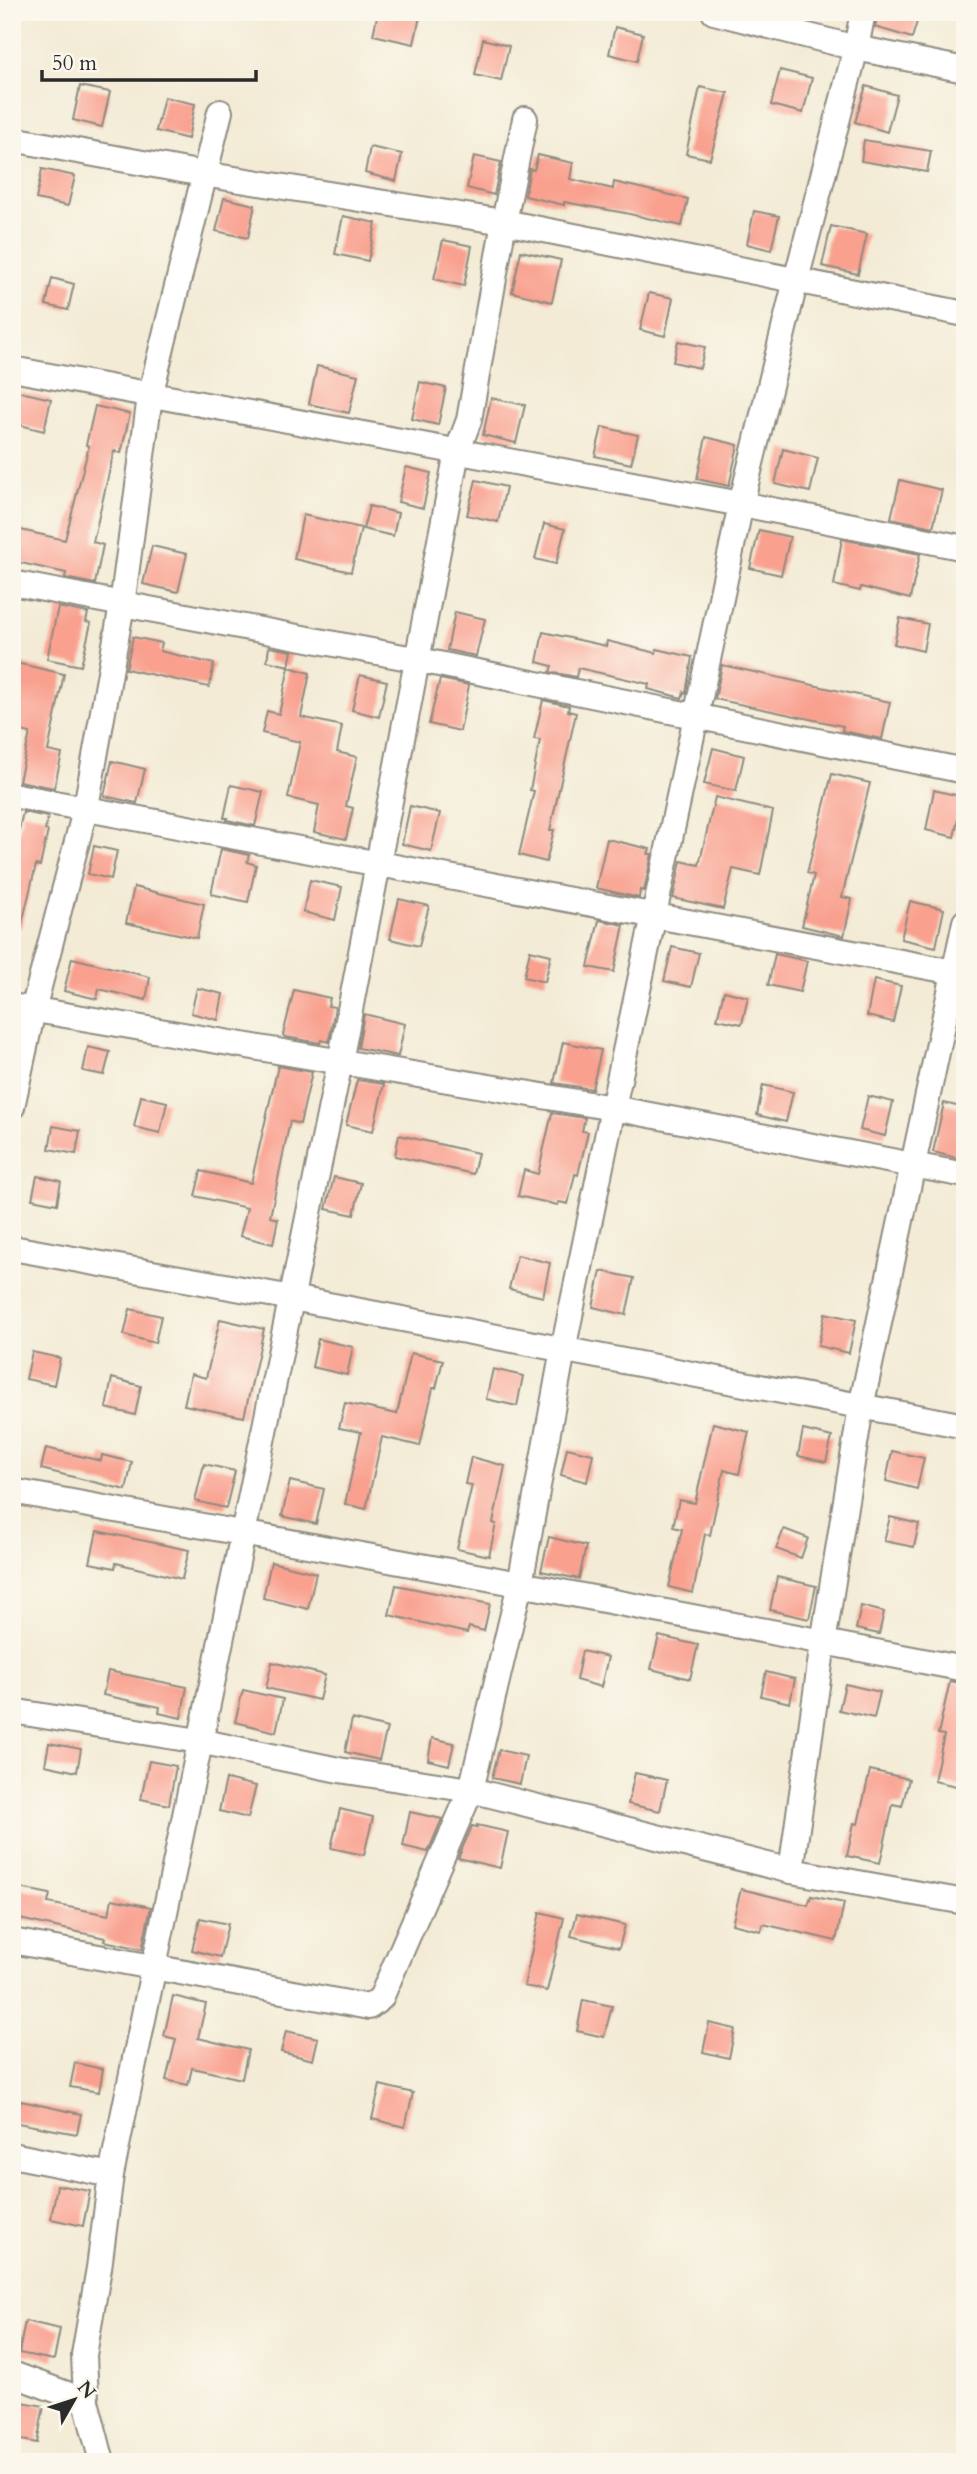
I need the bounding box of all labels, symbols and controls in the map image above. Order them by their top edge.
scale bar [42,38,256,82]
text: 50 m [52,49,97,78]
north arrow [38,2366,108,2436]
text: N [71,2375,102,2405]

